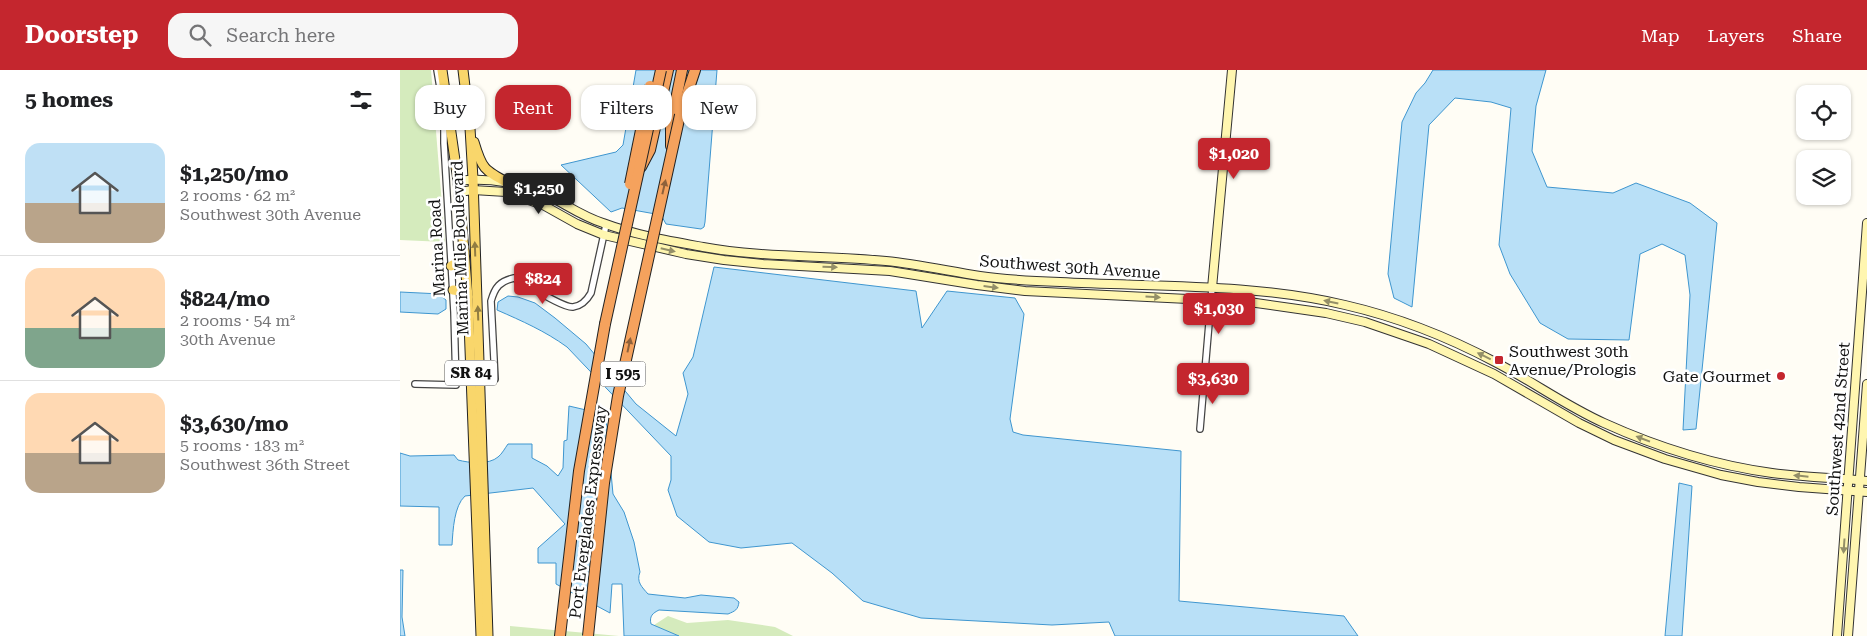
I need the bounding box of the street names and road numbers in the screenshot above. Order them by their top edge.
street label: Marina Mile Boulevard [447,160,473,336]
street label: Marina Road [425,199,449,297]
street label: Southwest 30th Avenue [979,251,1161,283]
street label: Southwest 42nd Street [1822,342,1854,516]
road number: SR 84 [445,360,497,386]
road number: I 595 [600,362,646,386]
street label: Port Everglades Expressway [565,404,611,620]

